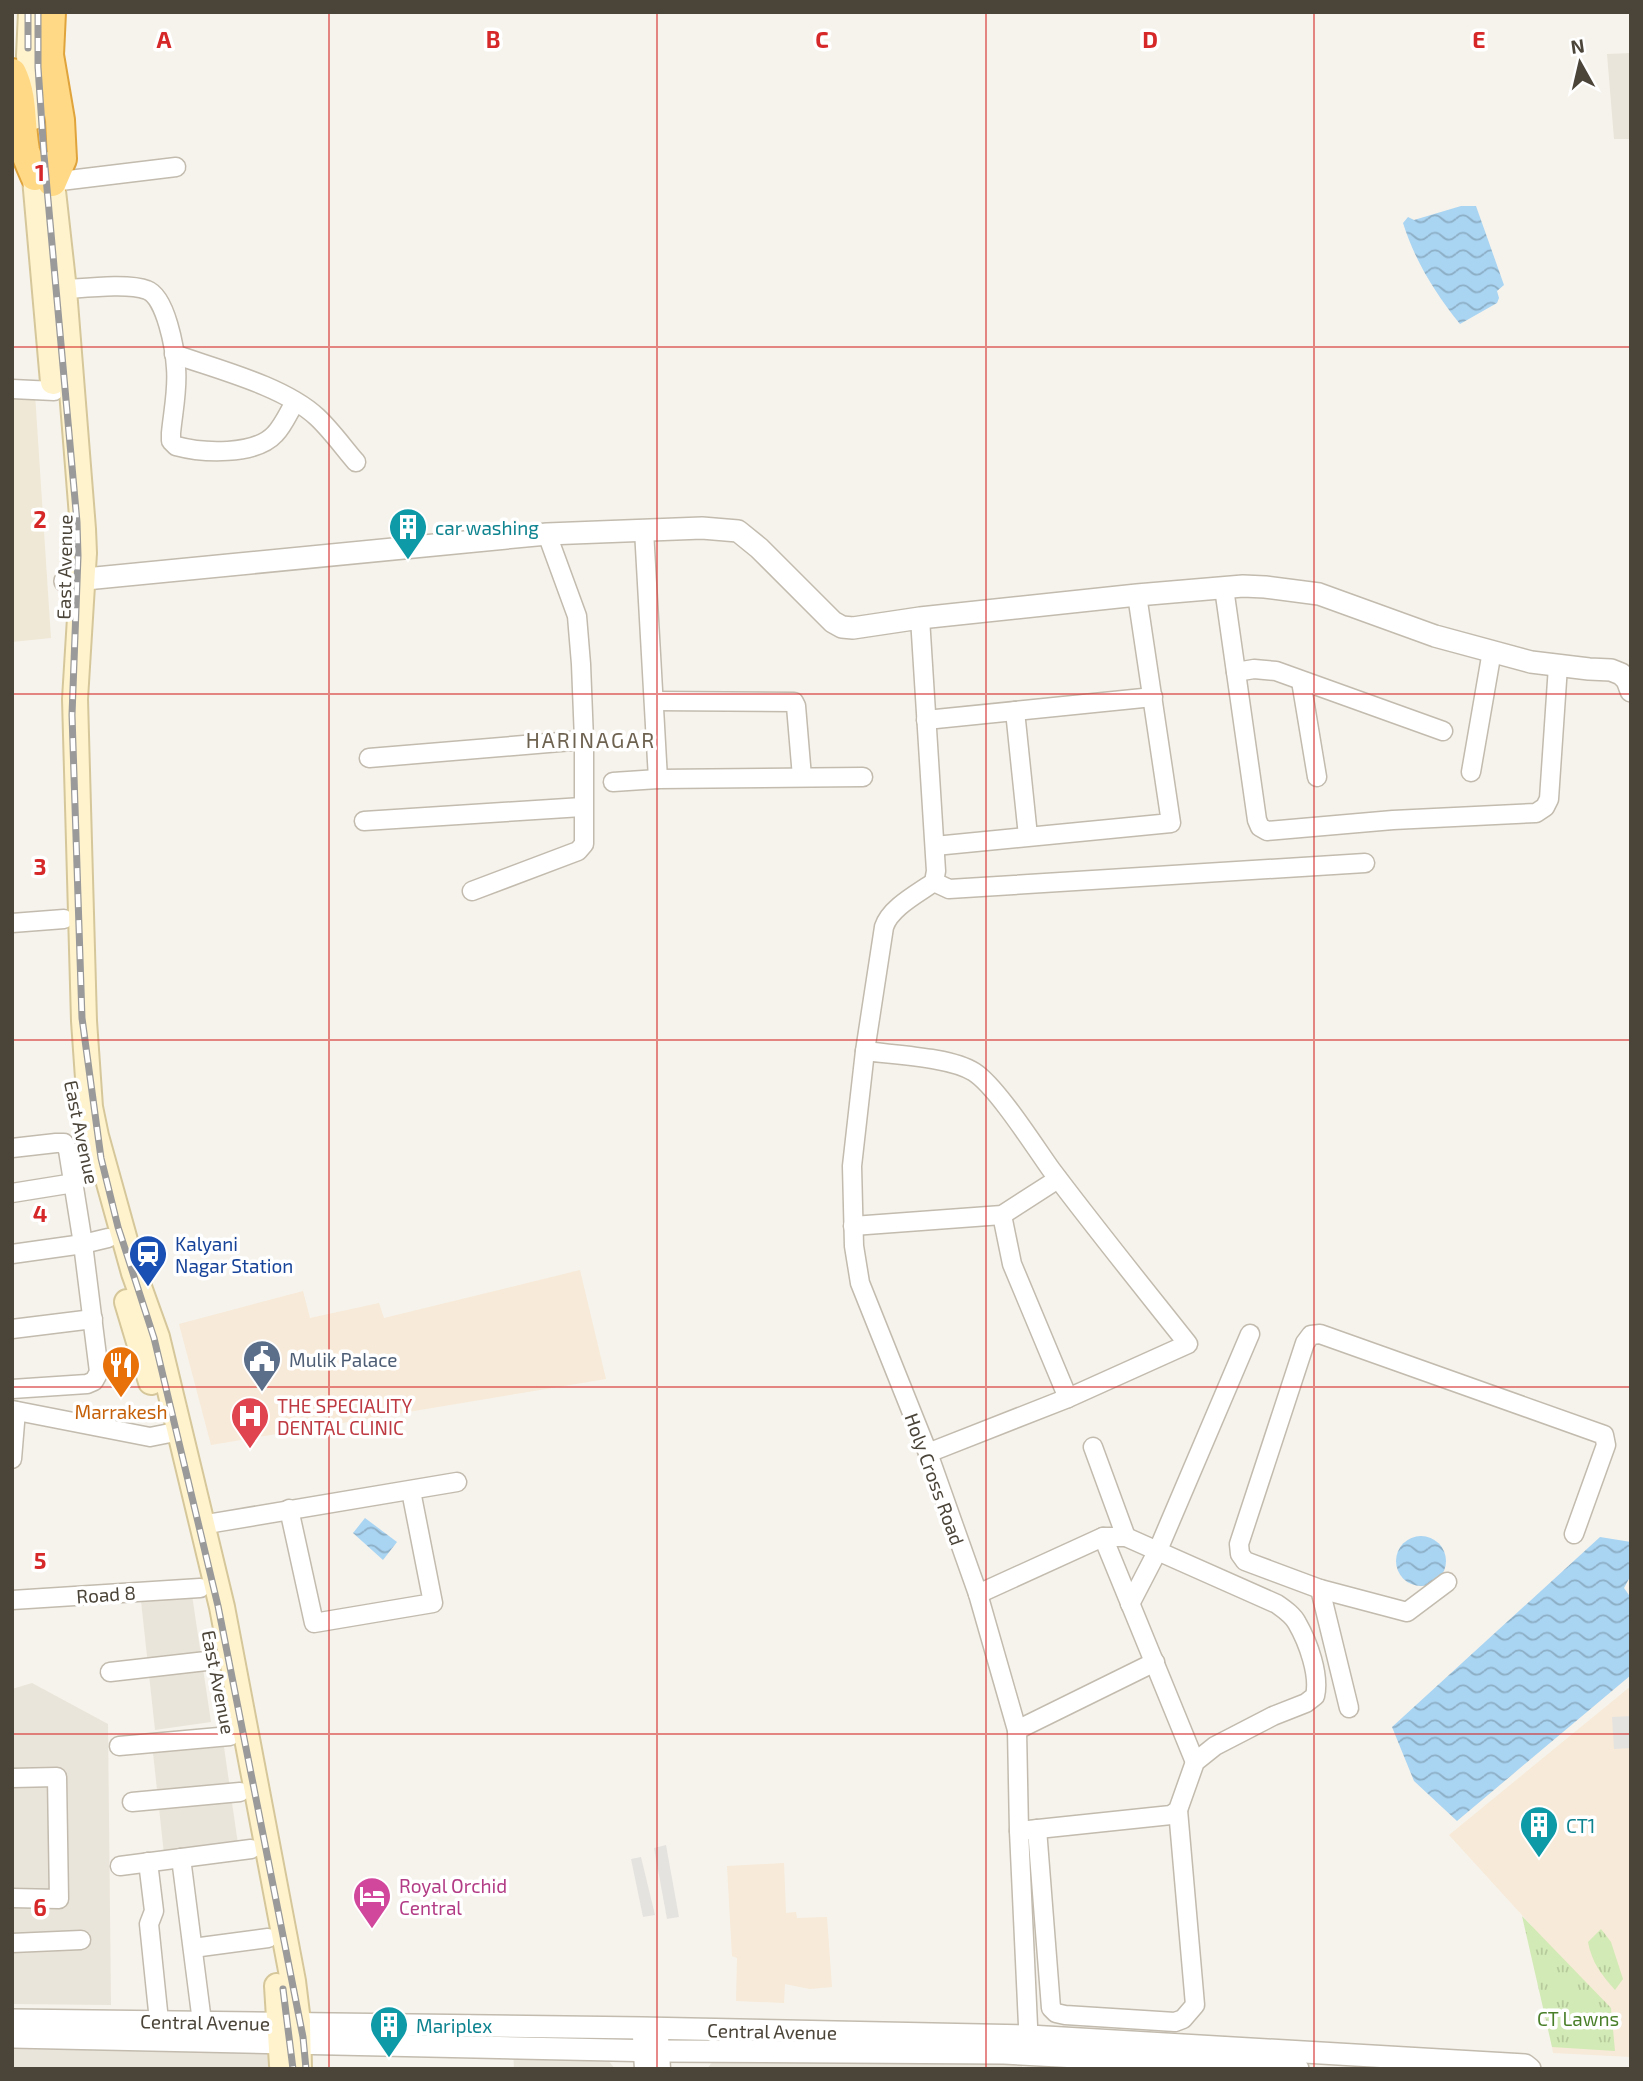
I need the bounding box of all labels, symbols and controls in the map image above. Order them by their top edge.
text: A [156,25,172,53]
text: B [486,25,500,53]
text: C [815,25,829,53]
text: D [1142,25,1158,53]
text: E [1472,25,1486,53]
north arrow [1545,28,1615,98]
text: N [1569,33,1586,58]
text: 1 [35,158,45,186]
text: 2 [33,505,47,533]
building icon: car washing [387,506,429,561]
street label: East Avenue [52,514,76,620]
place label: car washing [435,516,539,539]
district label: HARINAGAR [526,727,656,752]
text: 3 [33,852,47,880]
street label: East Avenue [60,1078,104,1186]
text: 4 [33,1199,47,1227]
place label: Kalyani Nagar Station [175,1232,293,1277]
station icon: Kalyani Nagar Station [127,1233,169,1288]
public building icon: Mulik Palace [241,1338,283,1393]
restaurant icon: Marrakesh [100,1344,142,1399]
place label: Mulik Palace [289,1348,398,1371]
place label: THE SPECIALITY DENTAL CLINIC [277,1394,412,1439]
hospital icon: THE SPECIALITY DENTAL CLINIC [229,1395,271,1450]
place label: Marrakesh [74,1400,168,1423]
street label: Holy Cross Road [900,1410,970,1548]
text: 5 [34,1546,46,1574]
street label: Road 8 [76,1580,136,1608]
street label: East Avenue [198,1628,240,1736]
building icon: CT1 [1518,1804,1560,1859]
place label: CT1 [1566,1814,1595,1837]
place label: Royal Orchid Central [399,1874,507,1919]
hotel icon: Royal Orchid Central [351,1875,393,1930]
text: 6 [33,1893,47,1921]
building icon: Mariplex [368,2004,410,2059]
park label: CT Lawns [1537,2007,1619,2030]
street label: Central Avenue [140,2009,270,2035]
place label: Mariplex [416,2014,492,2037]
street label: Central Avenue [707,2018,837,2044]

